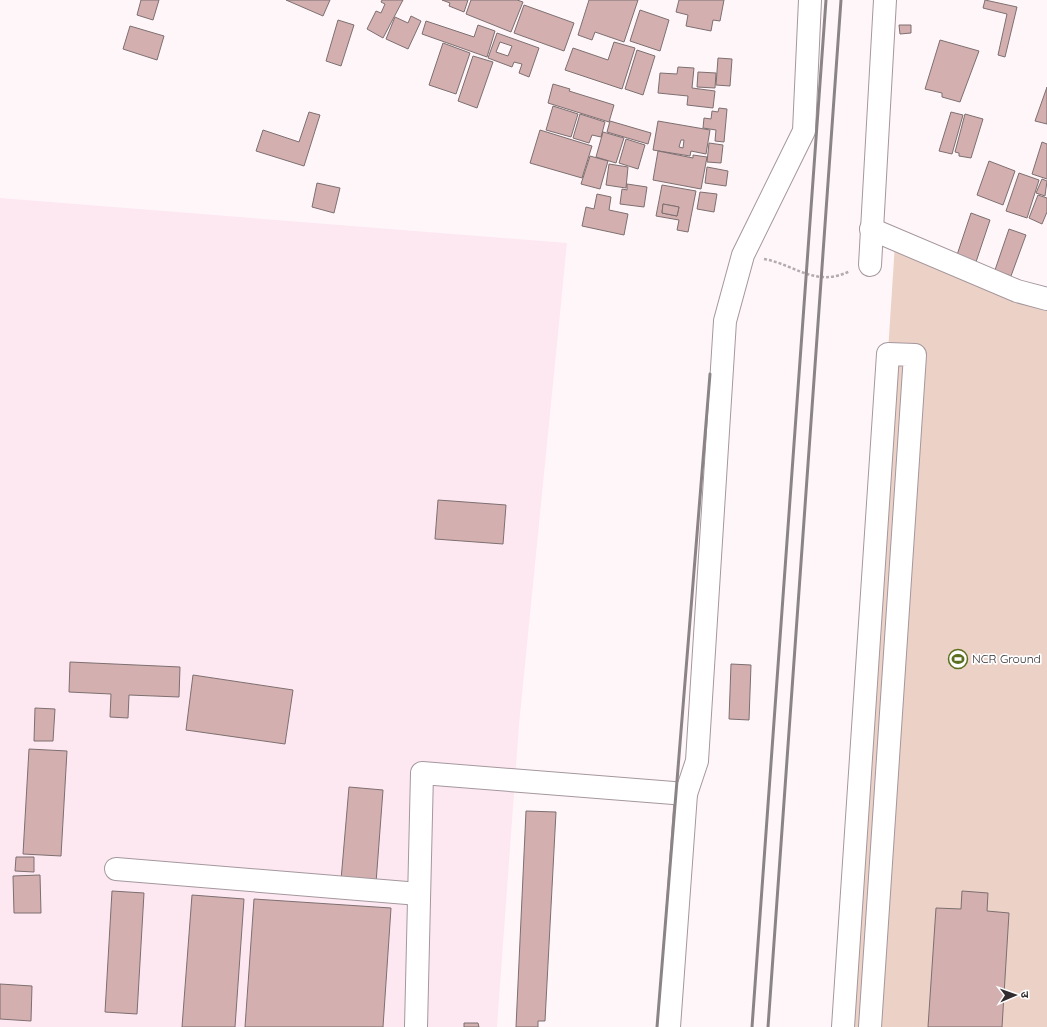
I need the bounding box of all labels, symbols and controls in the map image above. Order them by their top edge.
sports icon: NCR Ground [947,648,969,670]
place label: NCR Ground [972,651,1041,666]
north arrow [995,975,1035,1015]
text: उ [1018,991,1032,999]

